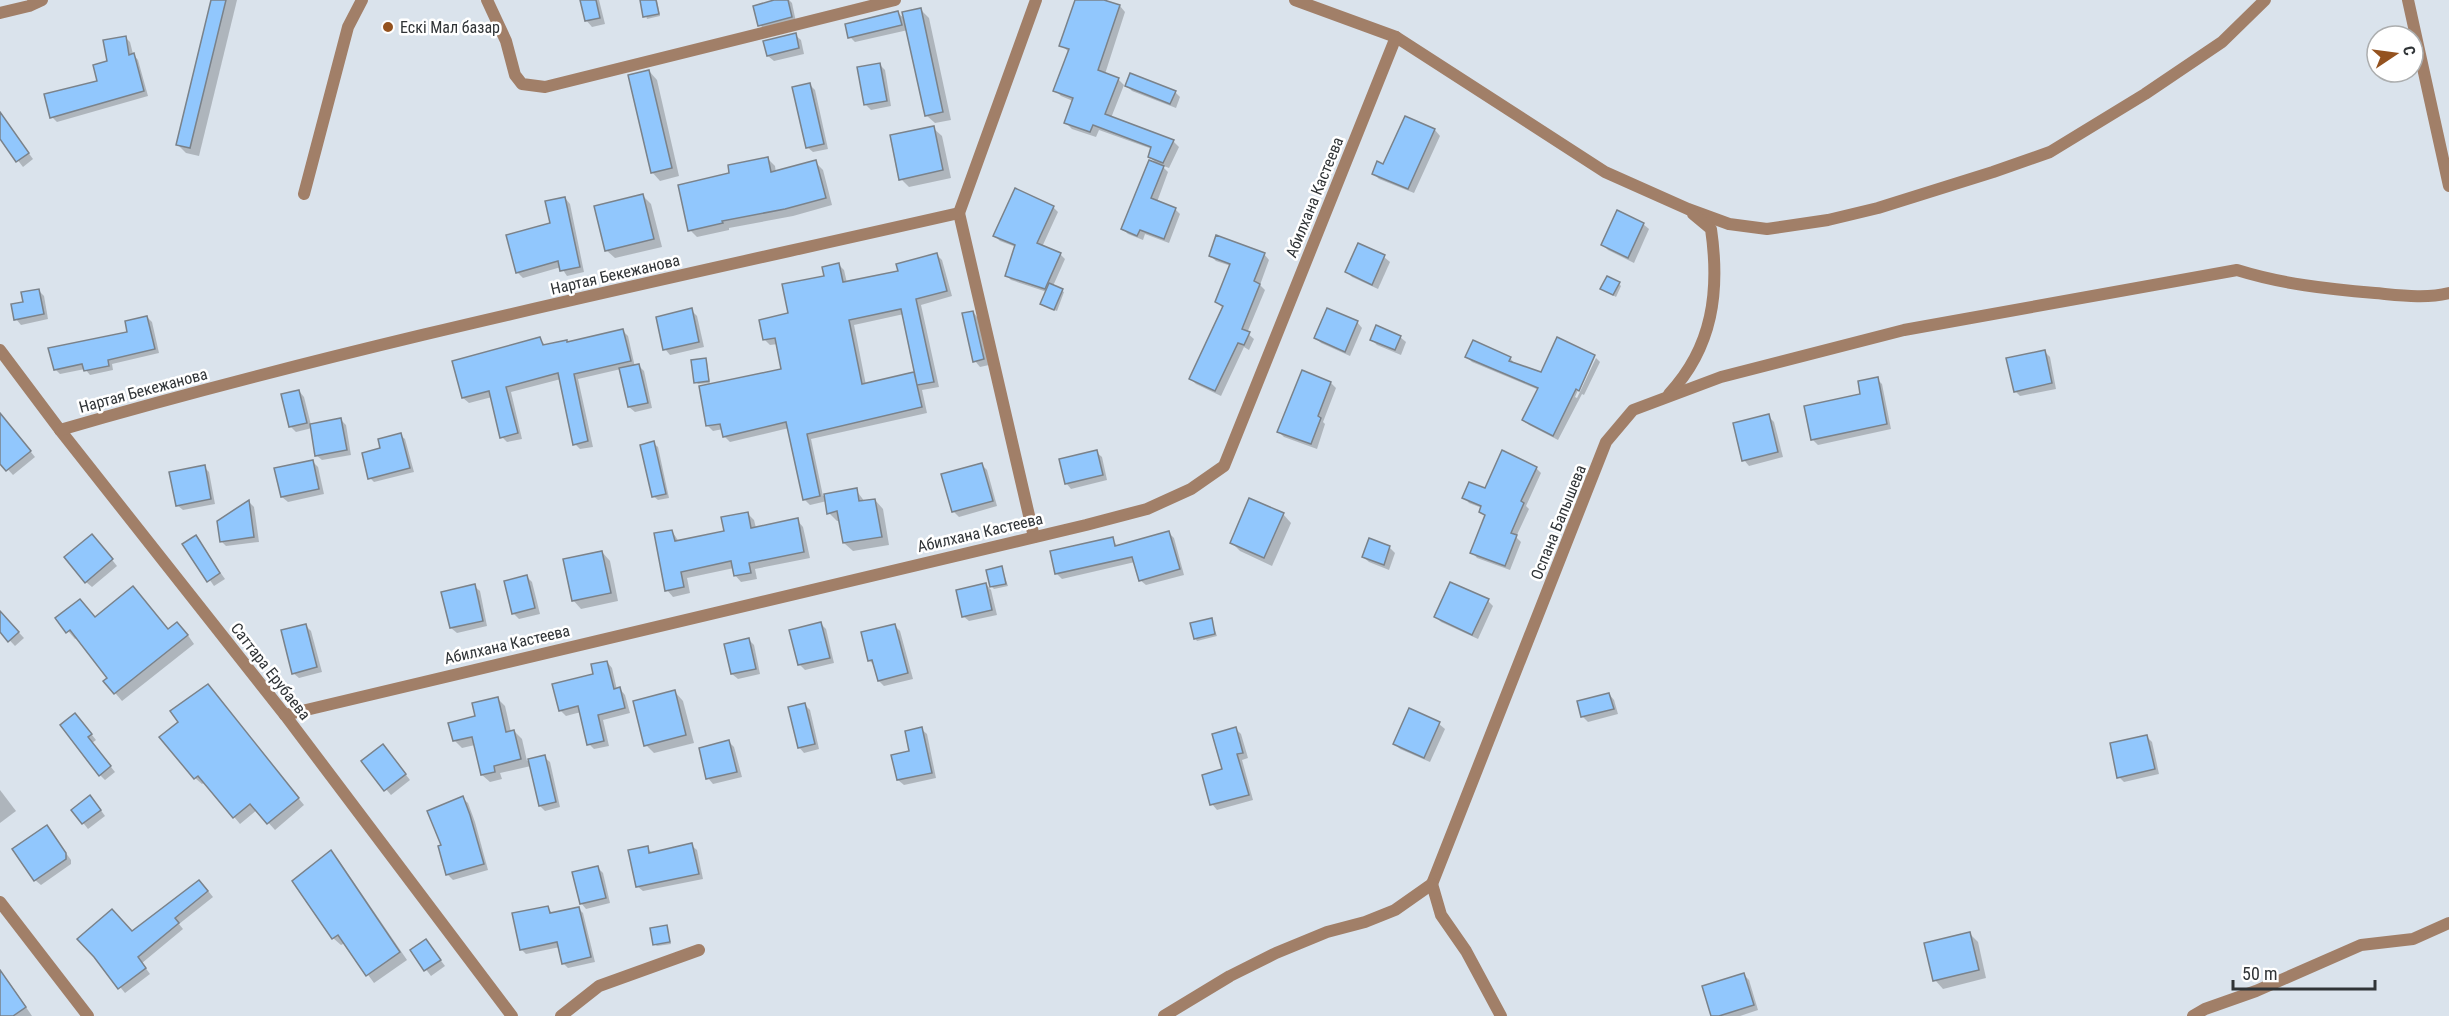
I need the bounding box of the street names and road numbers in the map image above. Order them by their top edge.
street label: Абилхана Кастеева [1282,134,1347,260]
street label: Нартая Бекежанова [549,250,682,299]
street label: Нартая Бекежанова [77,364,209,417]
street label: Оспана Бапышева [1527,462,1590,582]
street label: Абилхана Кастеева [915,509,1045,556]
street label: Саттара Ерубаева [227,619,314,724]
street label: Абилхана Кастеева [442,621,572,668]

